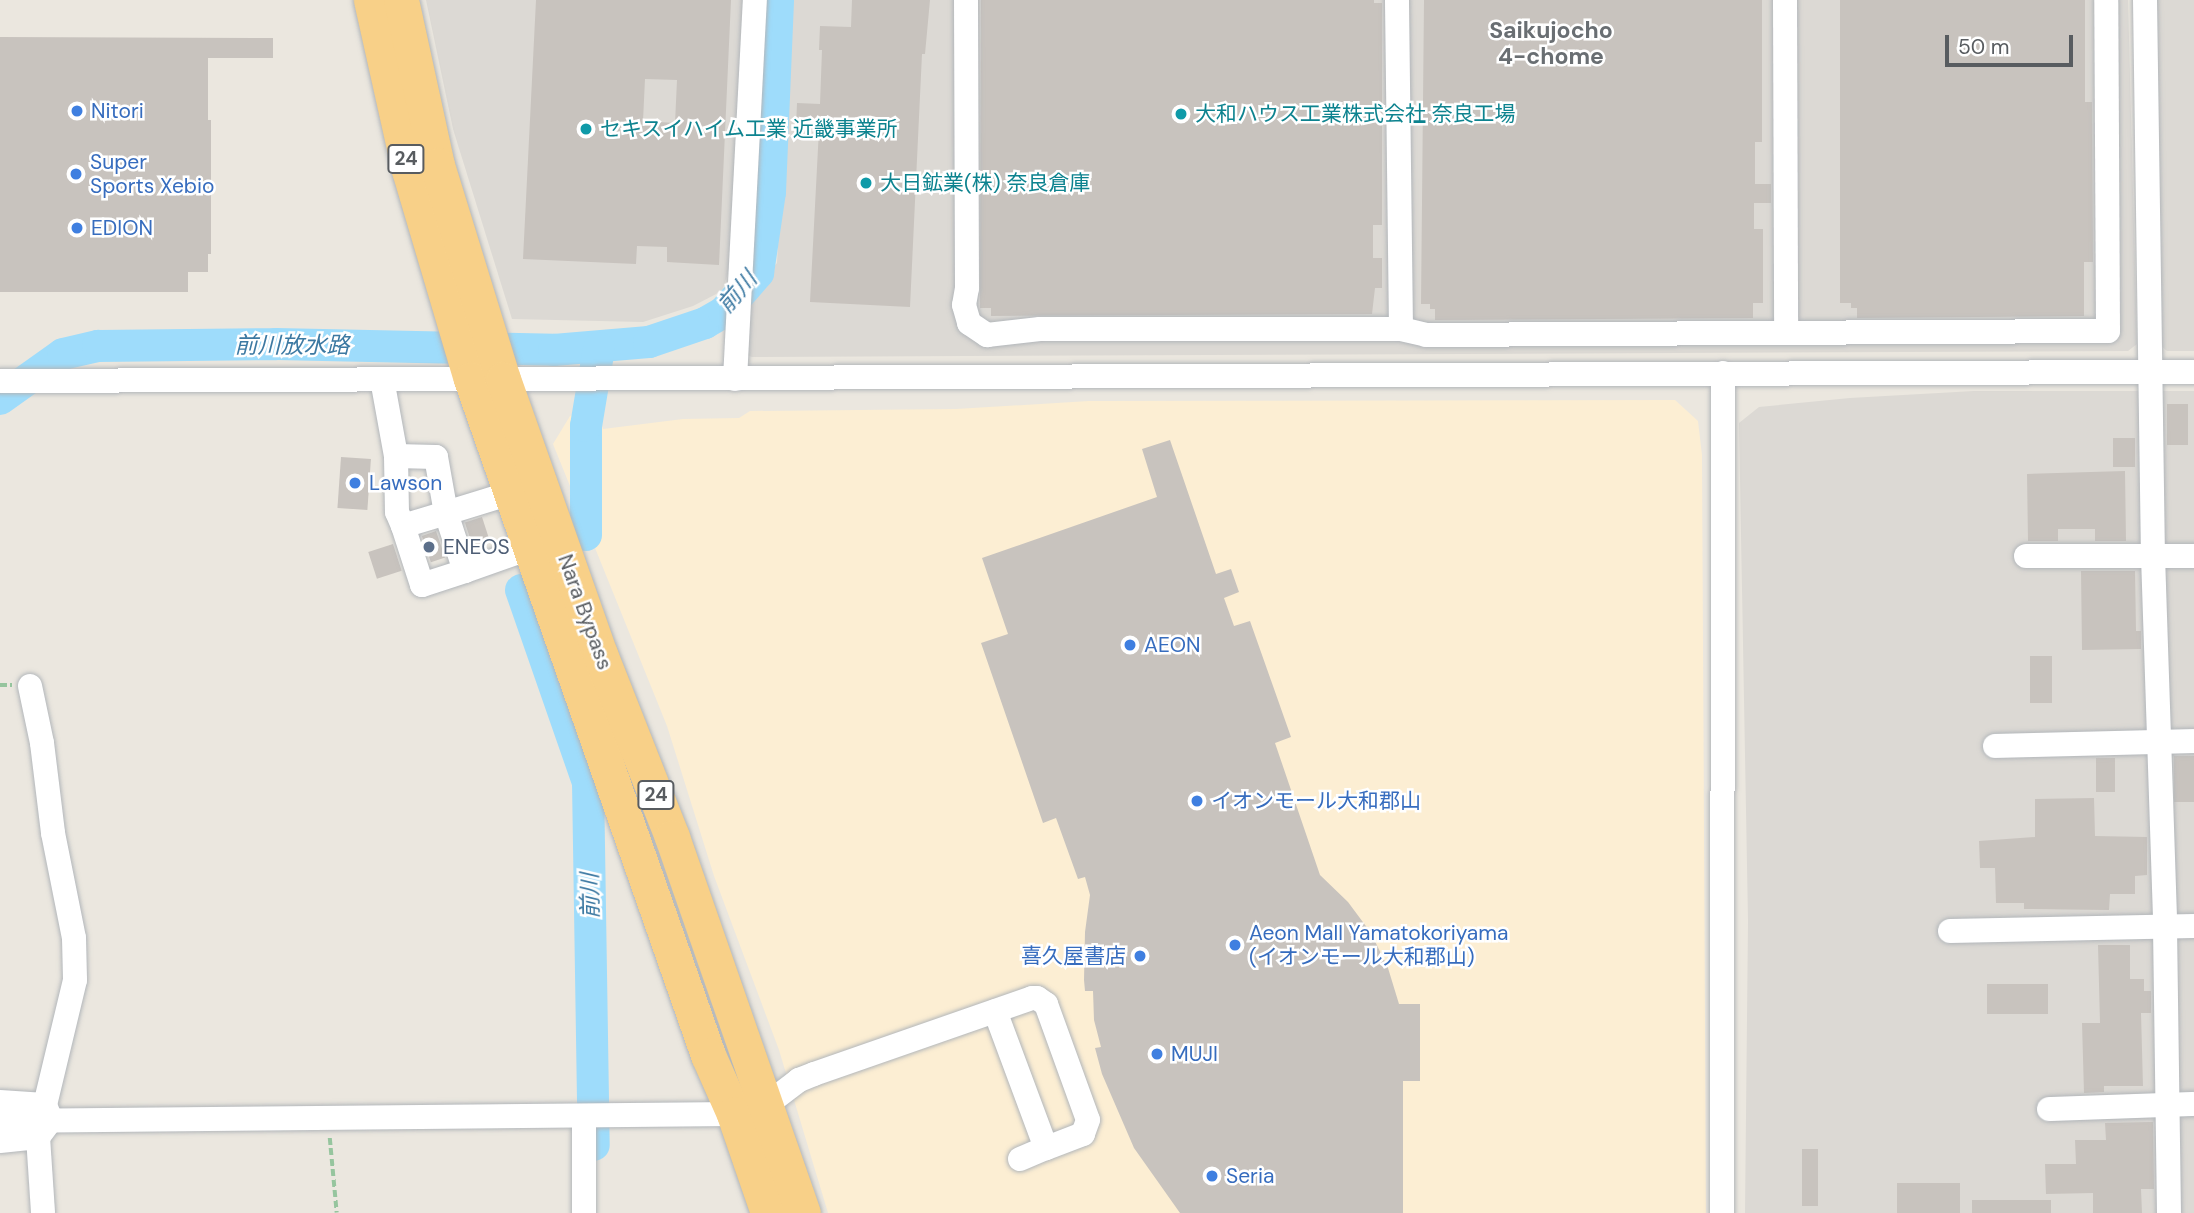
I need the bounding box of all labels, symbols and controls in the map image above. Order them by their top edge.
district label: Saikujocho 4-chome [1489,16,1613,70]
scale bar [1949,21,2077,65]
text: 50 m [1958,33,2009,61]
place label: Nitori [91,98,144,124]
place label: 大和ハウス工業株式会社 奈良工場 [1195,101,1516,127]
marker: Nitori [69,103,85,119]
marker: 大和ハウス工業株式会社 奈良工場 [1173,106,1189,122]
place label: セキスイハイム工業 近畿事業所 [600,116,900,142]
marker: セキスイハイム工業 近畿事業所 [578,121,594,137]
road number: 24 [387,144,425,174]
place label: Super Sports Xebio [90,149,214,199]
marker: Super Sports Xebio [68,166,84,182]
place label: 大日鉱業(株) 奈良倉庫 [880,170,1090,196]
marker: 大日鉱業(株) 奈良倉庫 [858,175,874,191]
place label: EDION [91,215,153,241]
marker: EDION [69,220,85,236]
water label: 前川 [711,266,763,318]
water label: 前川放水路 [235,331,349,359]
place label: Lawson [369,470,442,496]
marker: Lawson [347,475,363,491]
place label: ENEOS [443,534,510,560]
marker: ENEOS [421,539,437,555]
street label: Nara Bypass [553,551,617,673]
place label: AEON [1144,632,1201,658]
marker: AEON [1122,637,1138,653]
road number: 24 [637,780,675,810]
place label: イオンモール大和郡山 [1211,788,1421,814]
marker: イオンモール大和郡山 [1189,793,1205,809]
water label: 前川 [576,873,604,919]
place label: Aeon Mall Yamatokoriyama (イオンモール大和郡山) [1249,920,1508,970]
marker: Aeon Mall Yamatokoriyama (イオンモール大和郡山) [1227,937,1243,953]
place label: 喜久屋書店 [1021,943,1126,969]
marker: 喜久屋書店 [1132,948,1148,964]
place label: MUJI [1171,1041,1218,1067]
marker: MUJI [1149,1046,1165,1062]
place label: Seria [1226,1163,1274,1189]
marker: Seria [1204,1168,1220,1184]

